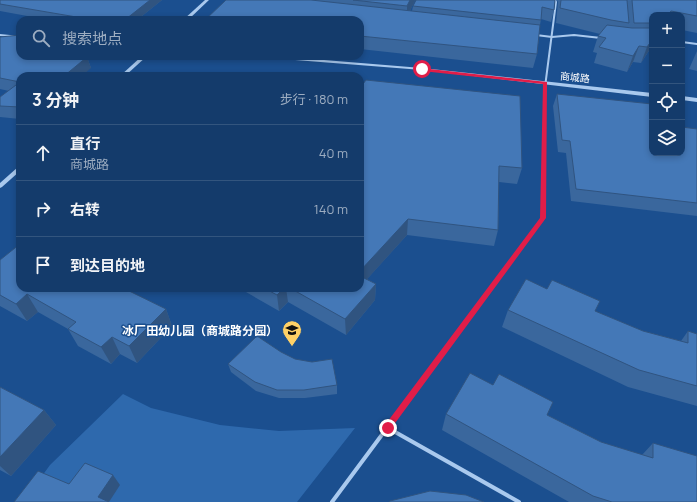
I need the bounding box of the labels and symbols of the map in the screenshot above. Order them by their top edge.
route start [413,60,431,78]
street label: 商城路 [559,68,591,86]
school or university icon: 冰厂田幼儿园（商城路分园） [281,319,303,347]
place label: 冰厂田幼儿园（商城路分园） [122,322,278,339]
route end [379,419,397,437]

